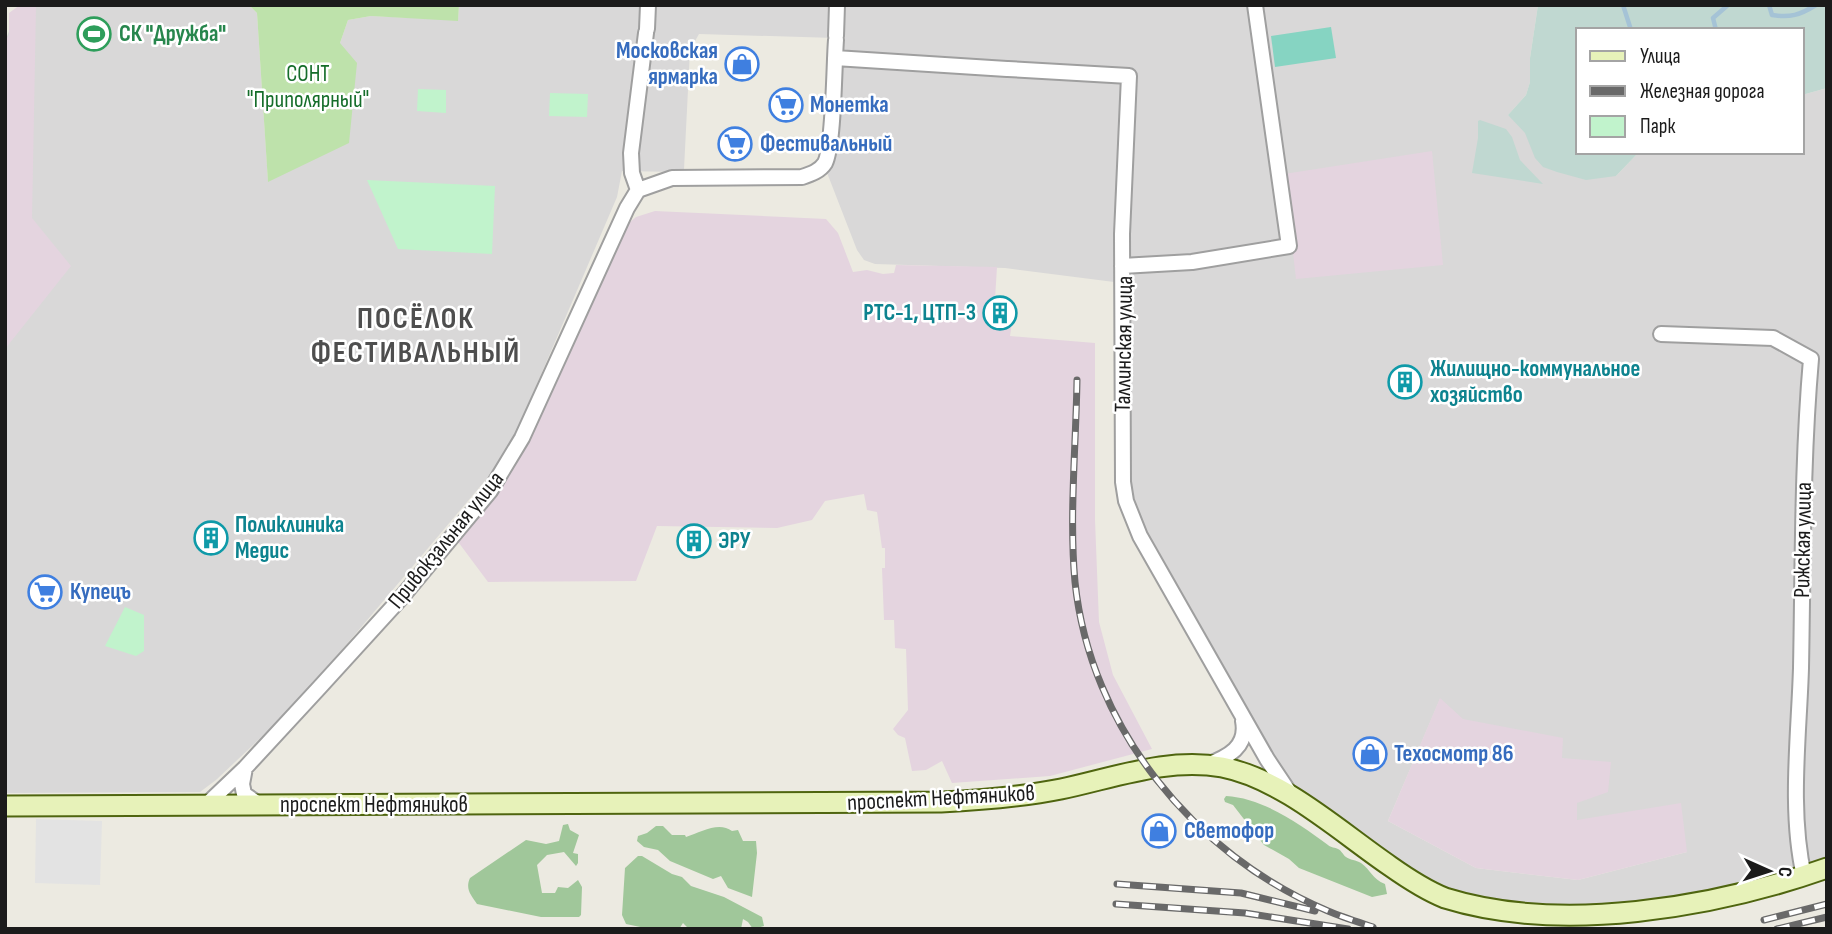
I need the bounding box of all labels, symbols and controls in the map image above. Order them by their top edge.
sports icon: СК "Дружба" [75,15,113,53]
place label: СК "Дружба" [119,20,226,48]
legend [1576,28,1804,154]
place label: Московская ярмарка [616,37,718,91]
text: Улица [1640,44,1681,69]
shop icon: Московская ярмарка [723,45,761,83]
park label: СОНТ "Приполярный" [247,60,369,114]
text: Железная дорога [1640,79,1765,104]
supermarket icon: Монетка [767,86,805,124]
place label: Монетка [810,91,889,119]
text: Парк [1640,114,1675,139]
supermarket icon: Фестивальный [716,125,754,163]
place label: Фестивальный [760,130,892,158]
street label: Таллинская улица [1109,276,1139,412]
building icon: РТС-1, ЦТП-3 [981,294,1019,332]
place label: РТС-1, ЦТП-3 [863,299,976,327]
district label: ПОСЁЛОК ФЕСТИВАЛЬНЫЙ [311,301,521,371]
place label: Жилищно-коммунальное хозяйство [1430,355,1640,409]
building icon: Жилищно-коммунальное хозяйство [1386,363,1424,401]
street label: Привокзальная улица [382,466,510,614]
street label: Рижская улица [1788,482,1818,598]
place label: Поликлиника Медис [235,511,344,565]
building icon: Поликлиника Медис [192,519,230,557]
building icon: ЭРУ [675,522,713,560]
place label: ЭРУ [718,527,751,555]
supermarket icon: Купецъ [26,573,64,611]
place label: Купецъ [70,578,131,606]
shop icon: Техосмотр 86 [1351,735,1389,773]
place label: Техосмотр 86 [1394,740,1513,768]
street label: проспект Нефтяников [846,779,1036,817]
street label: проспект Нефтяников [280,791,468,819]
shop icon: Светофор [1140,812,1178,850]
place label: Светофор [1184,817,1274,845]
north arrow [1734,836,1804,906]
text: С [1773,866,1796,878]

